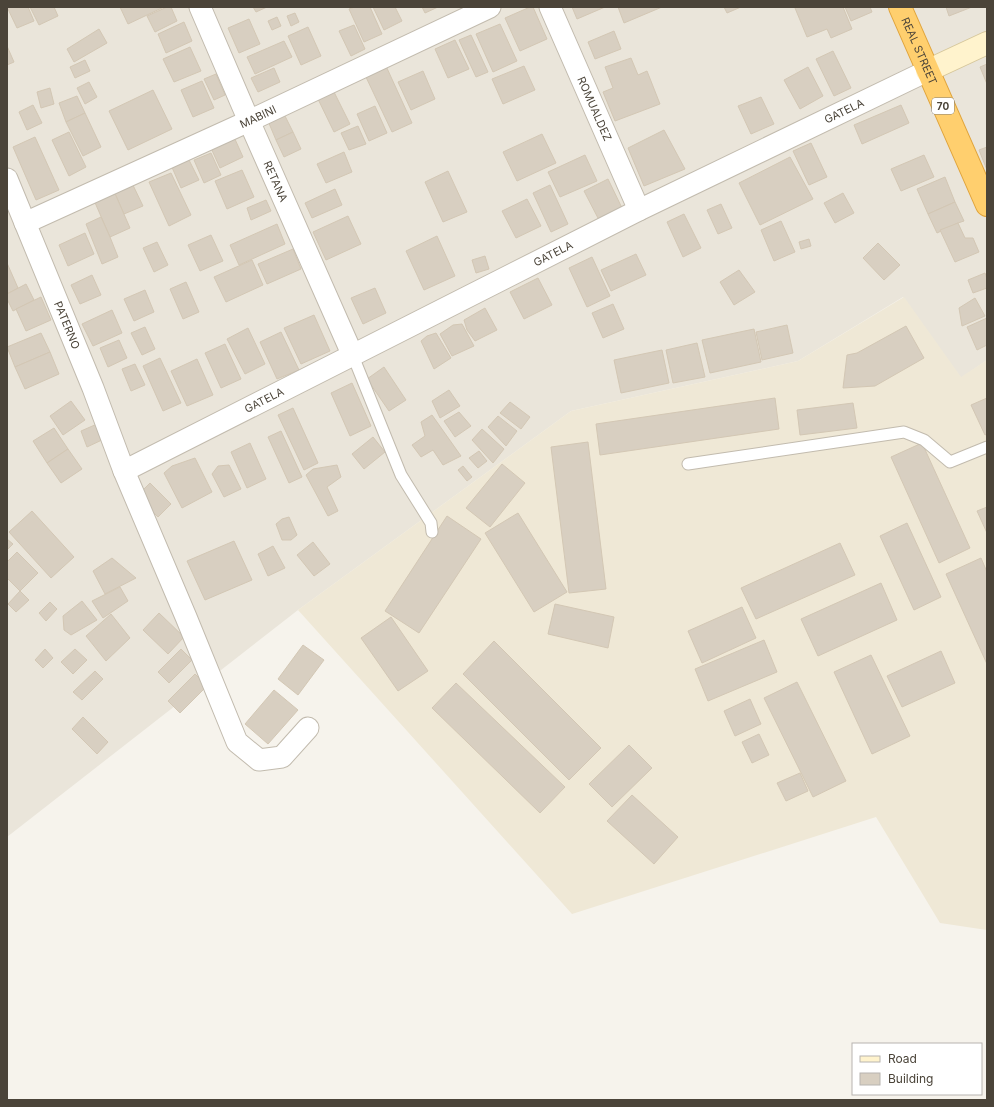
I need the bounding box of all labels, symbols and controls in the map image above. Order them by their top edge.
street label: REAL STREET [898,15,940,87]
street label: ROMUALDEZ [574,74,615,143]
street label: GATELA [822,95,866,127]
road number: 70 [932,98,954,114]
street label: MABINI [237,102,279,131]
street label: RETANA [260,159,291,204]
street label: GATELA [531,238,575,269]
street label: PATERNO [51,299,83,351]
street label: GATELA [242,384,286,416]
legend [852,1043,982,1095]
text: Road [888,1051,917,1066]
text: Building [888,1071,933,1086]

